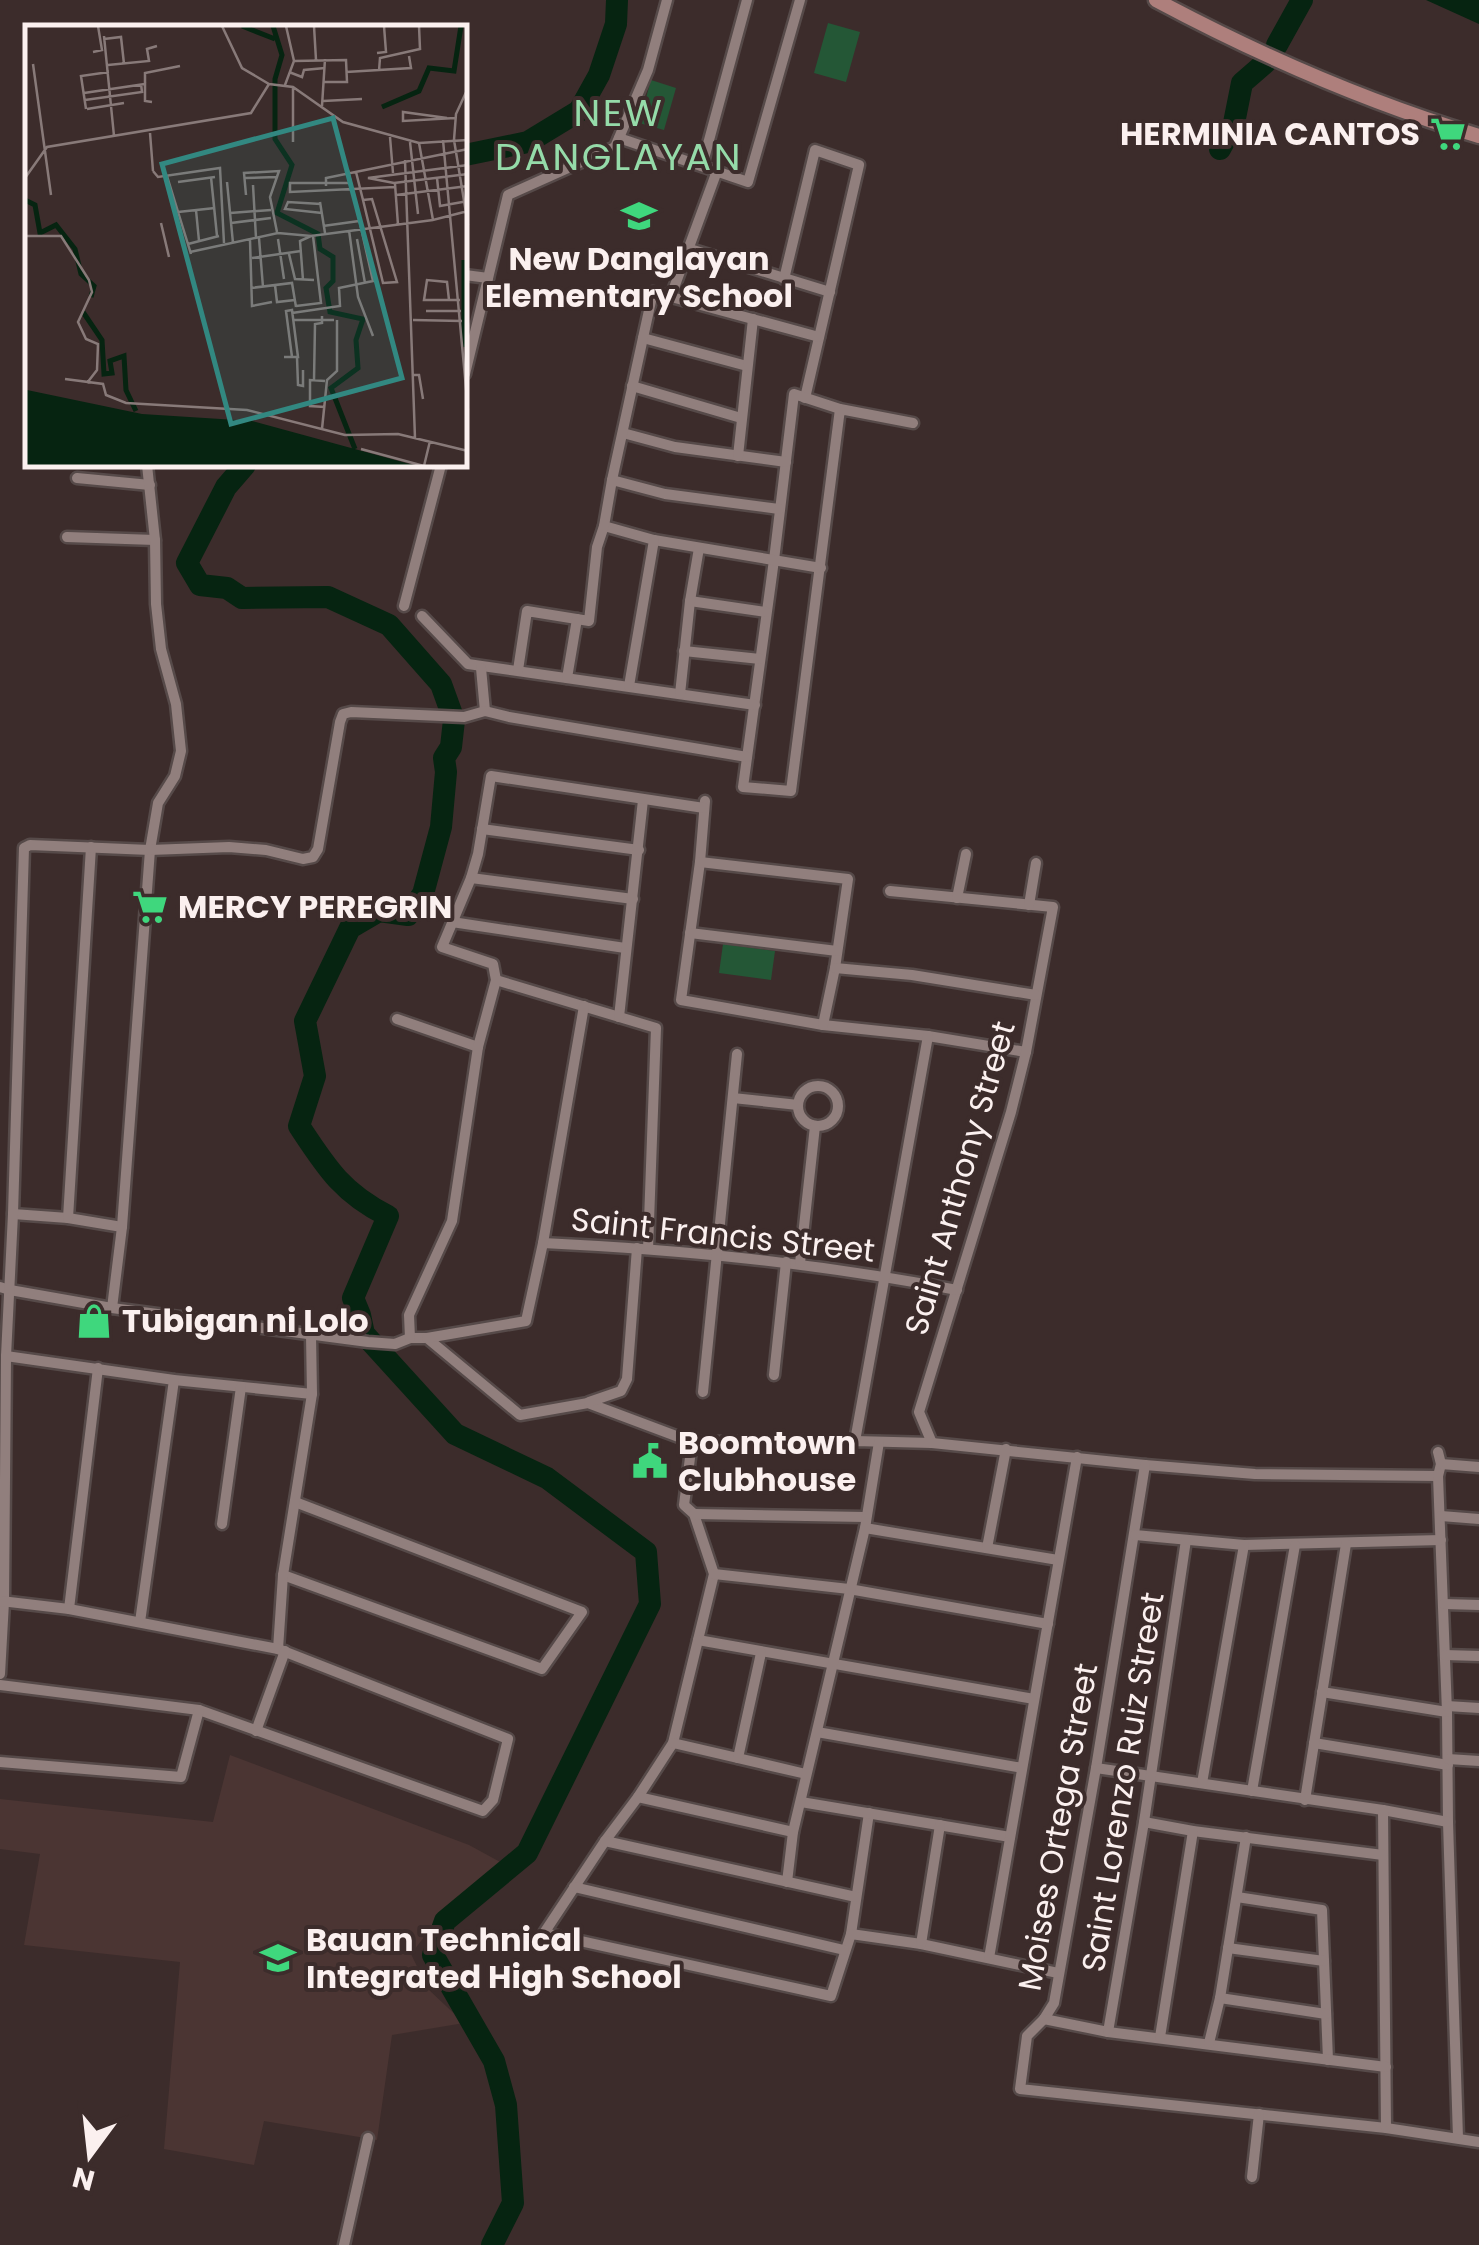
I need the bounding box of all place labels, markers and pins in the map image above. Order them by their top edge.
place label: HERMINIA CANTOS [1120,111,1420,156]
supermarket icon: HERMINIA CANTOS [1429,115,1467,153]
school or university icon: New Danglayan Elementary School [620,197,658,235]
place label: New Danglayan Elementary School [485,236,793,318]
place label: MERCY PEREGRIN [178,884,452,929]
supermarket icon: MERCY PEREGRIN [131,888,169,926]
place label: Tubigan ni Lolo [122,1298,369,1343]
shop icon: Tubigan ni Lolo [75,1302,113,1340]
place label: Boomtown Clubhouse [678,1420,856,1502]
public building icon: Boomtown Clubhouse [631,1442,669,1480]
place label: Bauan Technical Integrated High School [306,1917,682,1999]
school or university icon: Bauan Technical Integrated High School [259,1939,297,1977]

